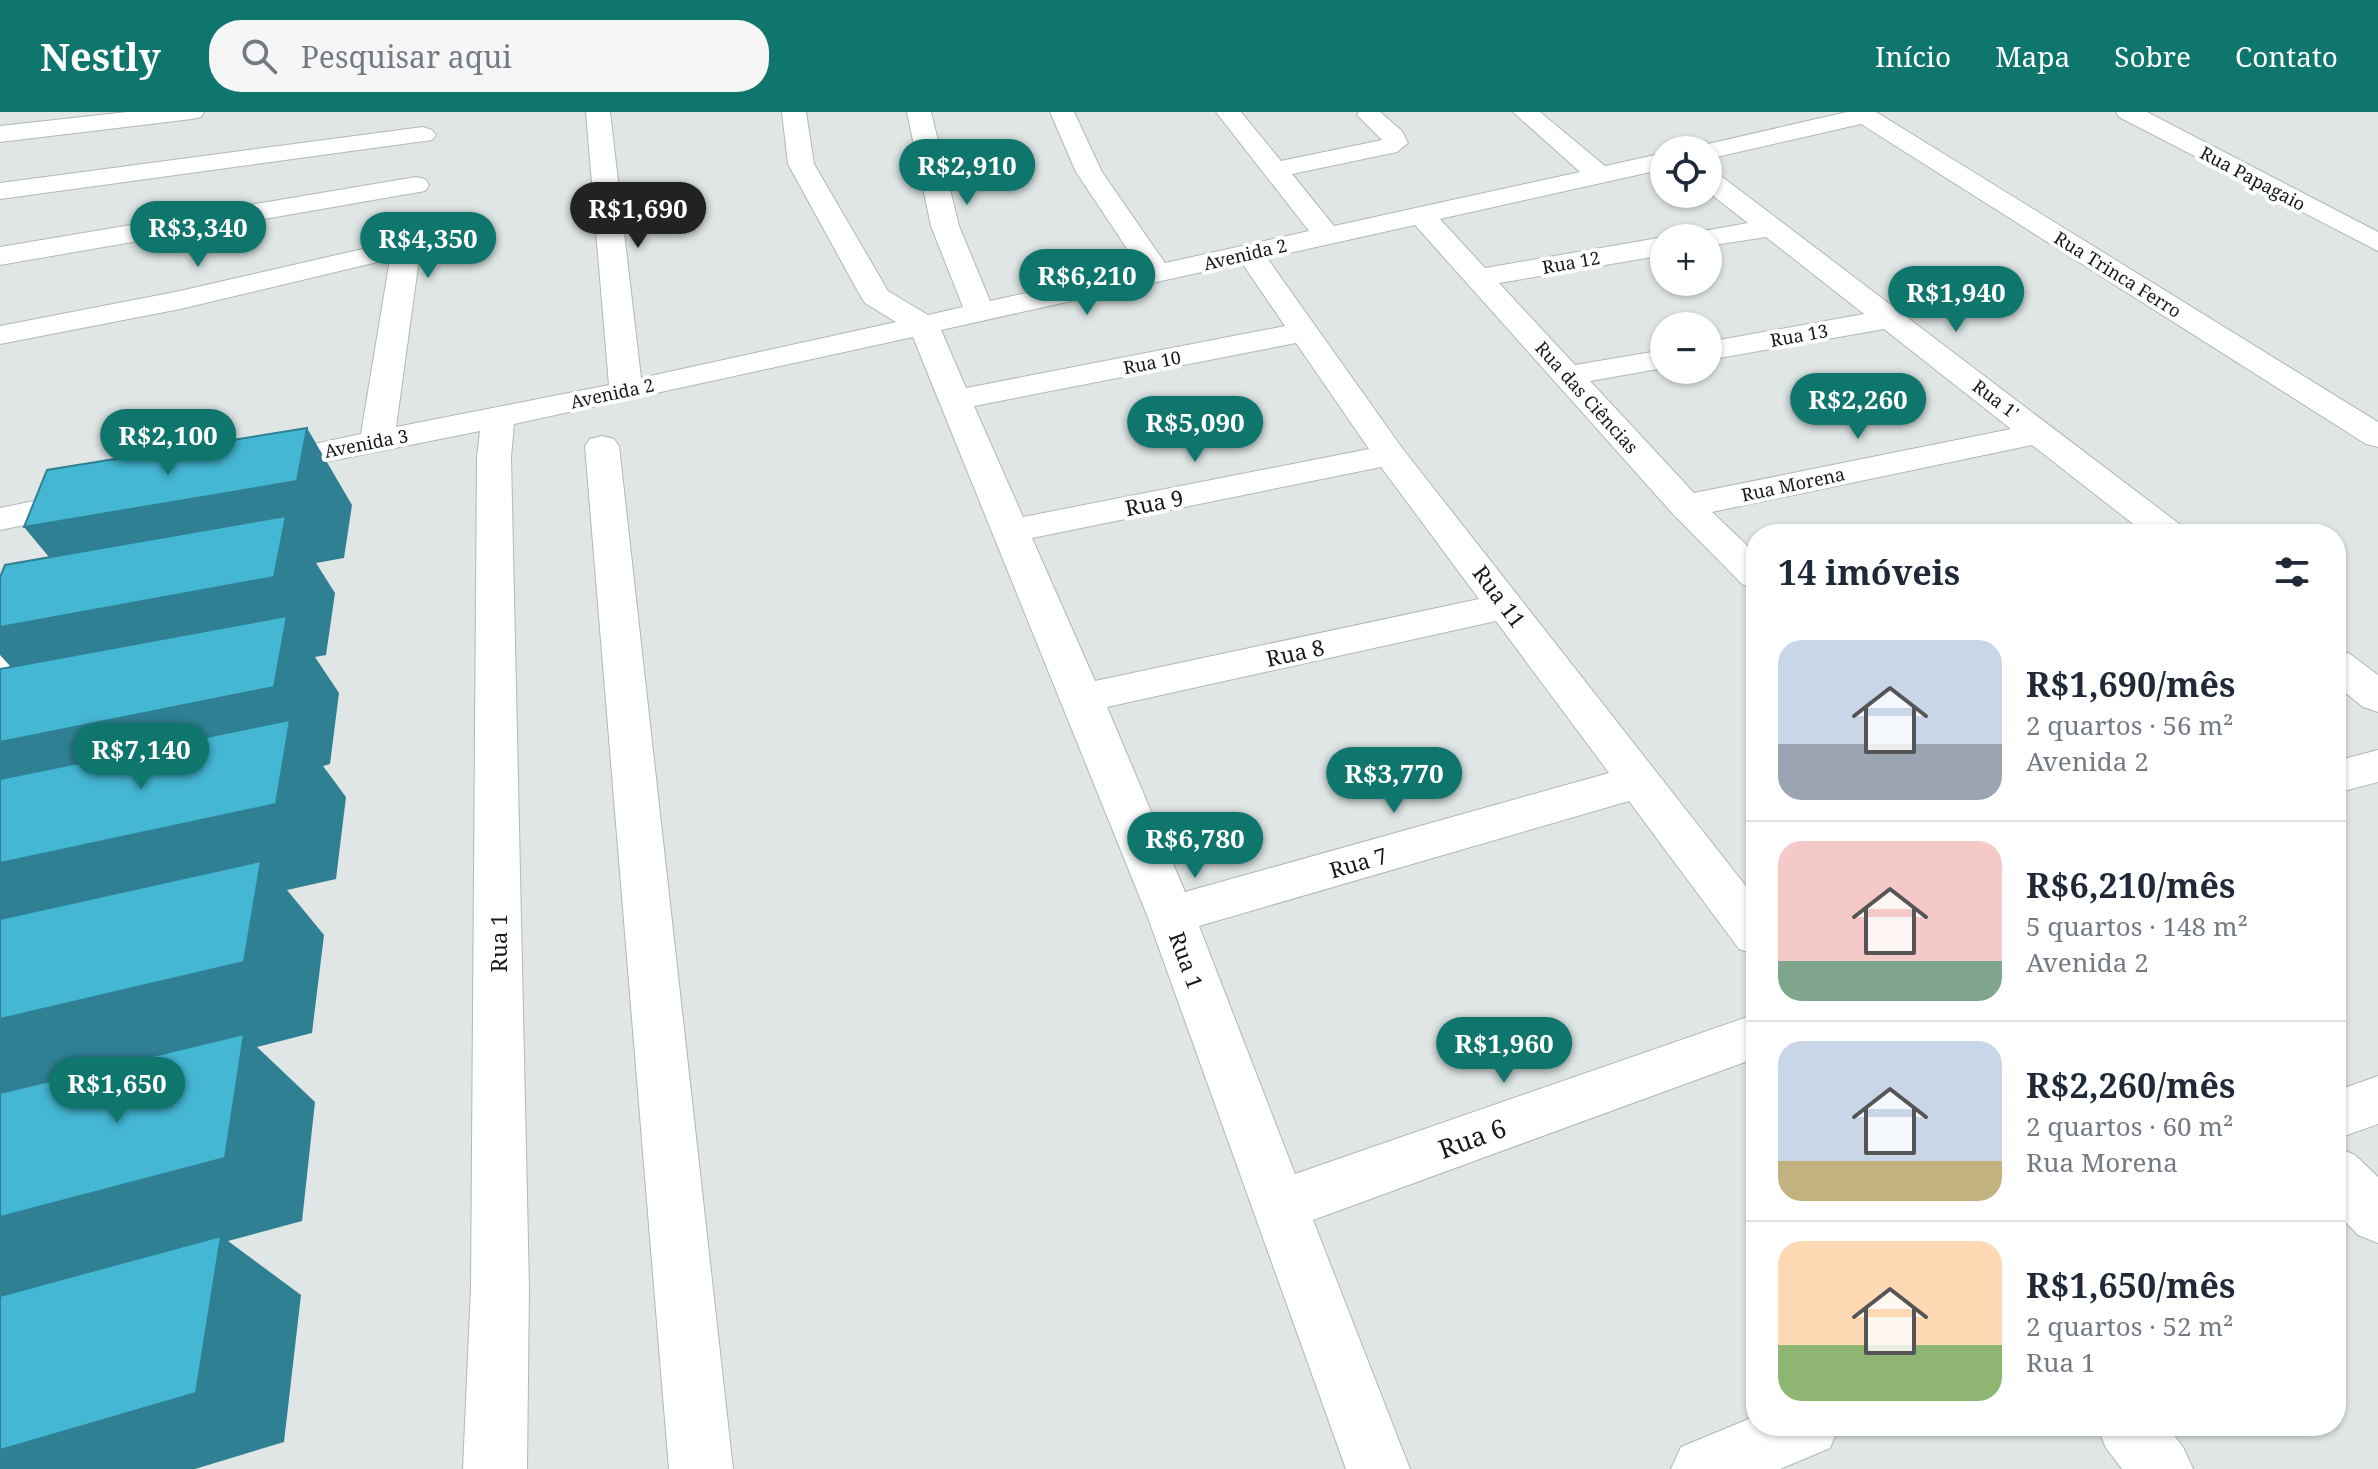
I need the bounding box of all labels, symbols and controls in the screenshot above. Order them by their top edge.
search box [209,20,769,92]
text: Nestly [40,30,161,82]
icon: search [237,34,281,78]
text: Pesquisar aqui [301,36,512,77]
text: Início [1875,37,1951,75]
text: Mapa [1995,37,2070,75]
text: Sobre [2114,37,2191,75]
text: Contato [2235,37,2338,75]
map controls [1650,136,1722,384]
button: locate [1650,136,1722,208]
pin: R$2,910 [893,139,1041,207]
street label: Rua Papagaio [2196,140,2310,216]
text: R$2,910 [917,147,1017,183]
pin: R$1,690 [564,182,712,250]
text: R$1,690 [588,190,688,226]
pin: R$3,340 [124,201,272,269]
text: R$3,340 [148,209,248,245]
pin: R$4,350 [354,212,502,280]
text: R$4,350 [378,220,478,256]
button: + [1650,224,1722,296]
street label: Rua Trinca Ferro [2050,225,2186,323]
street label: Avenida 2 [1201,233,1289,275]
street label: Rua 12 [1540,245,1602,279]
pin: R$6,210 [1013,249,1161,317]
text: R$6,210 [1037,257,1137,293]
pin: R$1,940 [1882,266,2030,334]
text: R$1,940 [1906,274,2006,310]
button: − [1650,312,1722,384]
street label: Rua 13 [1768,318,1830,352]
street label: Rua das Ciências [1530,336,1644,458]
street label: Rua 10 [1121,345,1183,379]
street label: Avenida 2 [568,372,656,414]
pin: R$2,260 [1784,373,1932,441]
street label: Rua 1' [1968,374,2024,424]
text: R$2,260 [1808,381,1908,417]
pin: R$5,090 [1121,396,1269,464]
text: R$5,090 [1145,404,1245,440]
pin: R$2,100 [94,409,242,477]
text: R$2,100 [118,417,218,453]
street label: Avenida 3 [322,423,410,463]
street label: Rua Morena [1739,461,1847,507]
street label: Rua 9 [1122,482,1186,522]
text: 14 imóveis [1778,549,1960,595]
icon: filters [2270,550,2314,594]
street label: Rua 11 [1467,559,1533,633]
street label: Rua 8 [1263,631,1327,673]
text: R$1,690/mês [2026,661,2235,707]
icon: home [1842,672,1938,768]
text: 2 quartos · 56 m² [2026,707,2233,743]
pin: R$7,140 [67,723,215,791]
text: R$7,140 [91,731,191,767]
text: Avenida 2 [2026,743,2149,779]
pin: R$3,770 [1320,747,1468,815]
text: R$3,770 [1344,755,1444,791]
pin: R$6,780 [1121,812,1269,880]
text: R$6,780 [1145,820,1245,856]
street label: Rua 7 [1326,839,1390,885]
text: R$6,210/mês [2026,862,2235,908]
icon: home [1842,873,1938,969]
text: 5 quartos · 148 m² [2026,908,2248,944]
street label: Rua 1 [483,914,513,972]
street label: Rua 1 [1163,927,1211,993]
text: Avenida 2 [2026,944,2149,980]
pin: R$1,960 [1430,1017,1578,1085]
text: R$1,960 [1454,1025,1554,1061]
pin: R$1,650 [43,1057,191,1125]
text: R$2,260/mês [2026,1062,2235,1108]
text: R$1,650 [67,1065,167,1101]
icon: home [1842,1073,1938,1169]
text: 2 quartos · 60 m² [2026,1108,2233,1144]
street label: Rua 6 [1433,1109,1511,1167]
text: Rua Morena [2026,1144,2178,1180]
text: R$1,650/mês [2026,1262,2235,1308]
icon: home [1842,1273,1938,1369]
text: 2 quartos · 52 m² [2026,1308,2233,1344]
text: Rua 1 [2026,1344,2096,1380]

